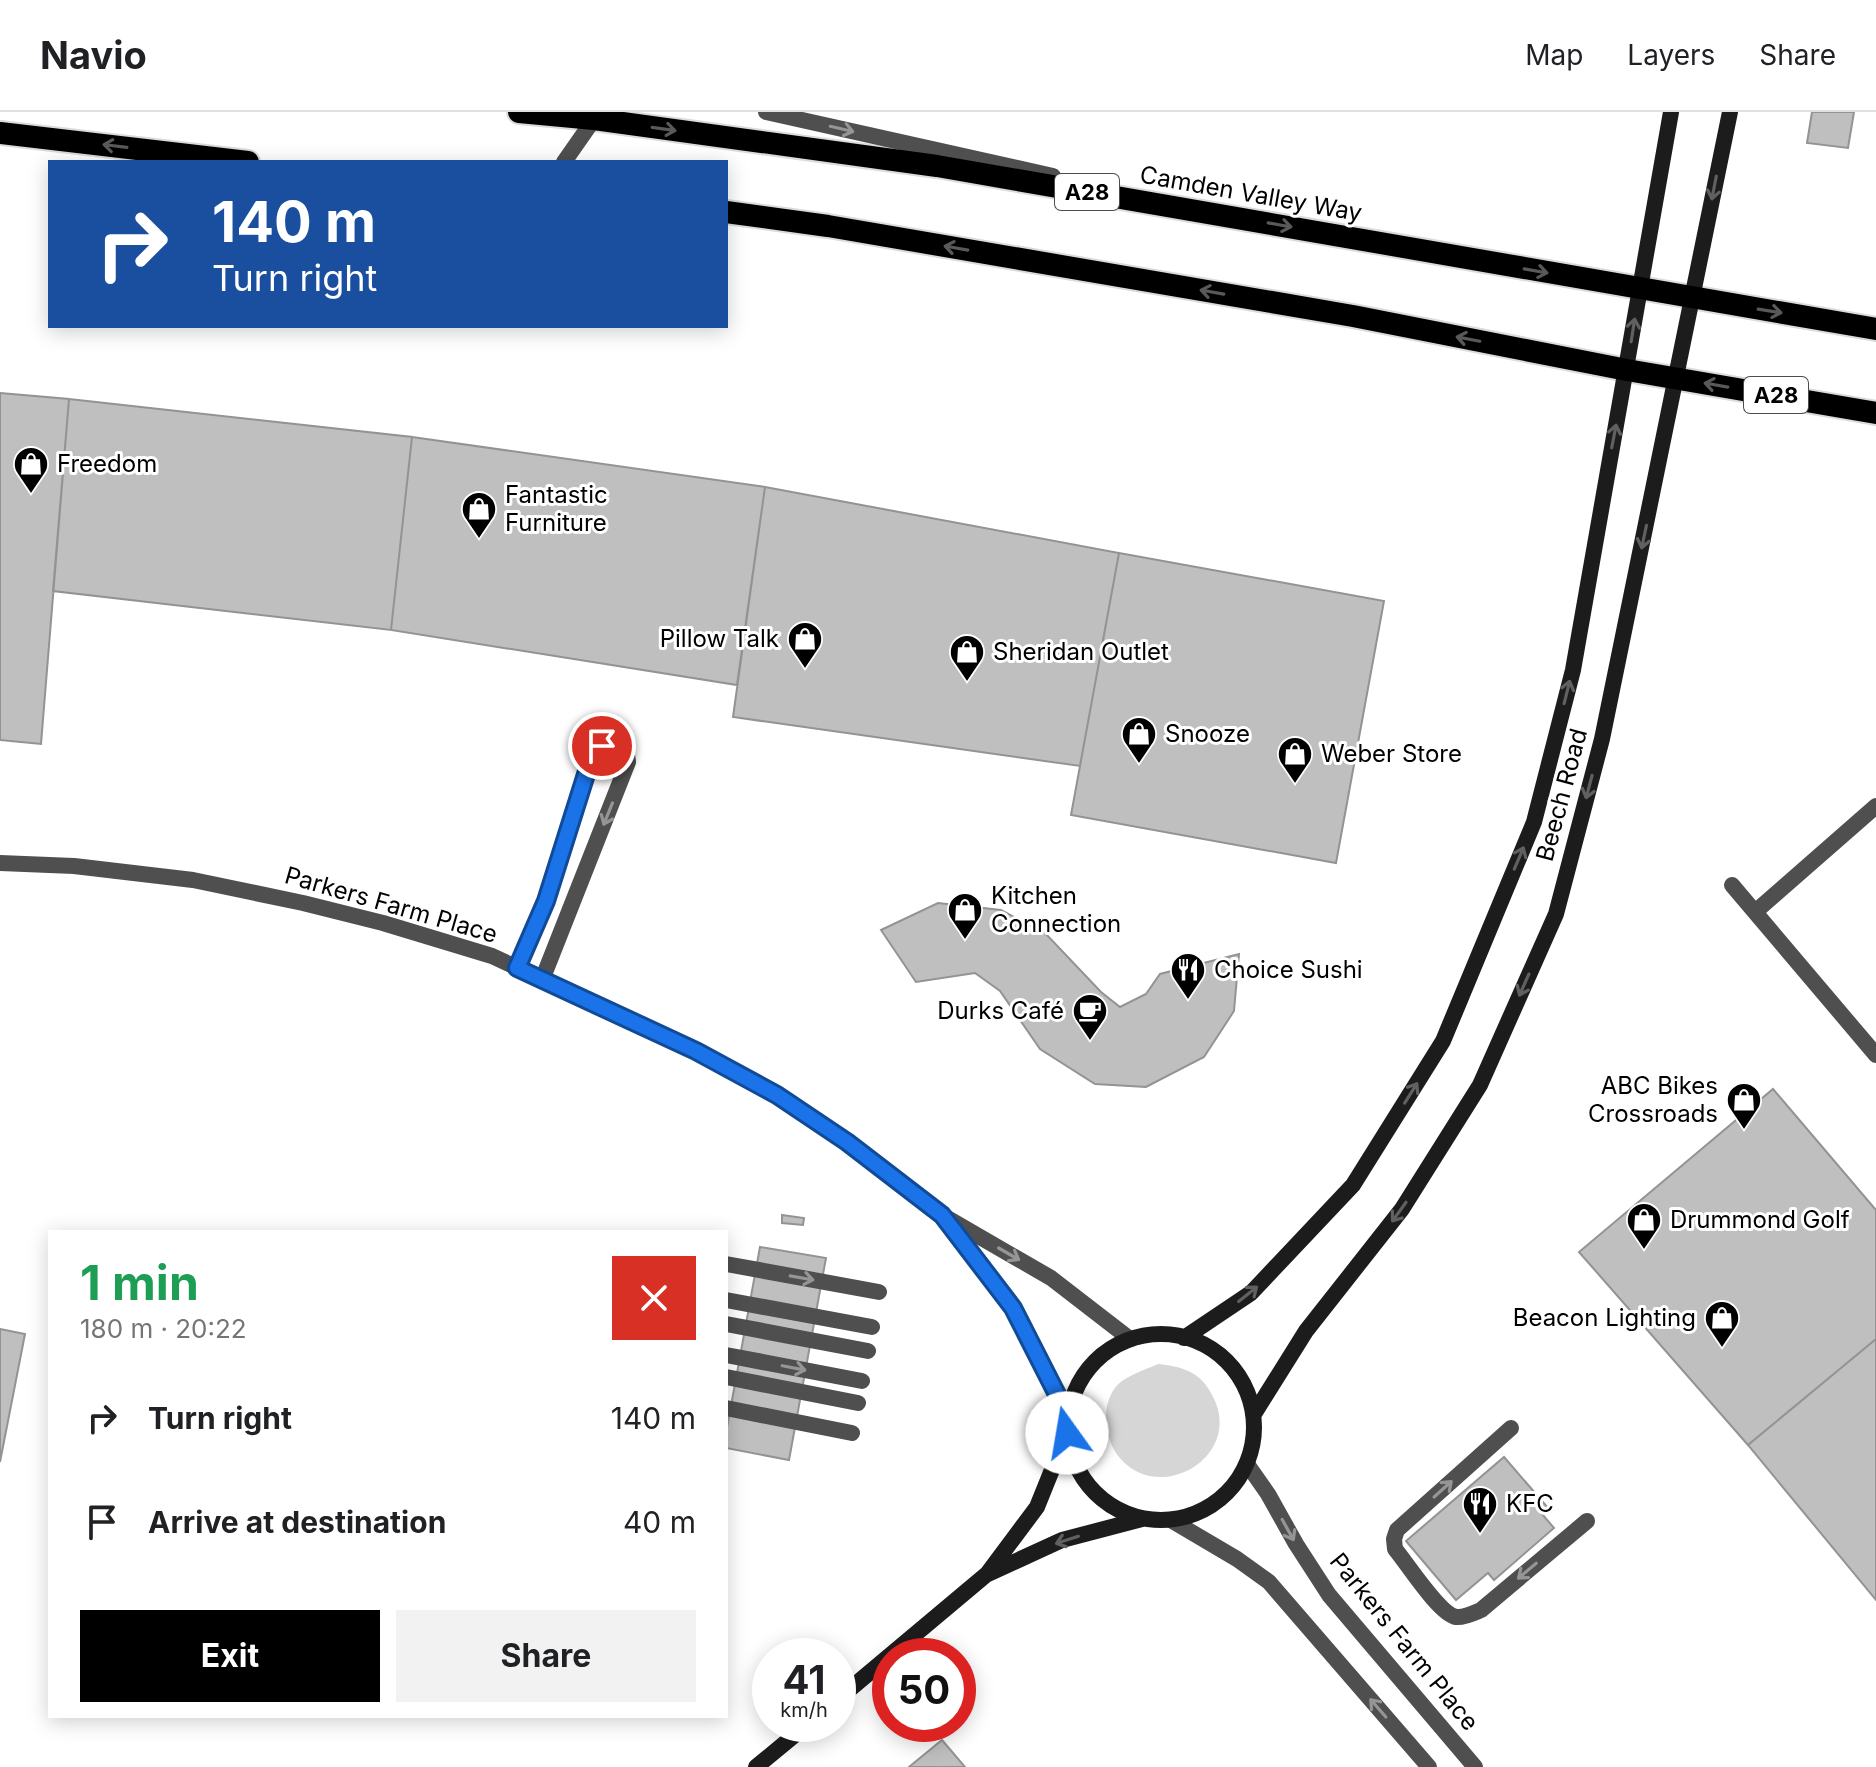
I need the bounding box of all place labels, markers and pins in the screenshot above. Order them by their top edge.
shop icon: Freedom [12,445,50,495]
place label: Freedom [57,449,157,478]
place label: Fantastic Furniture [505,480,608,537]
shop icon: Fantastic Furniture [460,490,498,540]
shop icon: Pillow Talk [786,620,824,670]
place label: Pillow Talk [660,624,779,653]
shop icon: Sheridan Outlet [948,633,986,683]
place label: Sheridan Outlet [993,637,1169,666]
pin [568,712,636,780]
shop icon: Snooze [1120,715,1158,765]
place label: Snooze [1165,719,1250,748]
shop icon: Weber Store [1276,735,1314,785]
place label: Weber Store [1321,739,1462,768]
place label: Kitchen Connection [991,881,1121,938]
shop icon: Kitchen Connection [946,891,984,941]
restaurant icon: Choice Sushi [1169,951,1207,1001]
place label: Choice Sushi [1214,955,1363,984]
cafe icon: Durks Café [1071,992,1109,1042]
place label: Durks Café [937,996,1064,1025]
place label: ABC Bikes Crossroads [1588,1071,1718,1128]
shop icon: ABC Bikes Crossroads [1725,1081,1763,1131]
shop icon: Drummond Golf [1625,1201,1663,1251]
place label: Drummond Golf [1670,1205,1850,1234]
shop icon: Beacon Lighting [1703,1299,1741,1349]
place label: Beacon Lighting [1513,1303,1696,1332]
restaurant icon: KFC [1461,1485,1499,1535]
place label: KFC [1506,1489,1554,1518]

